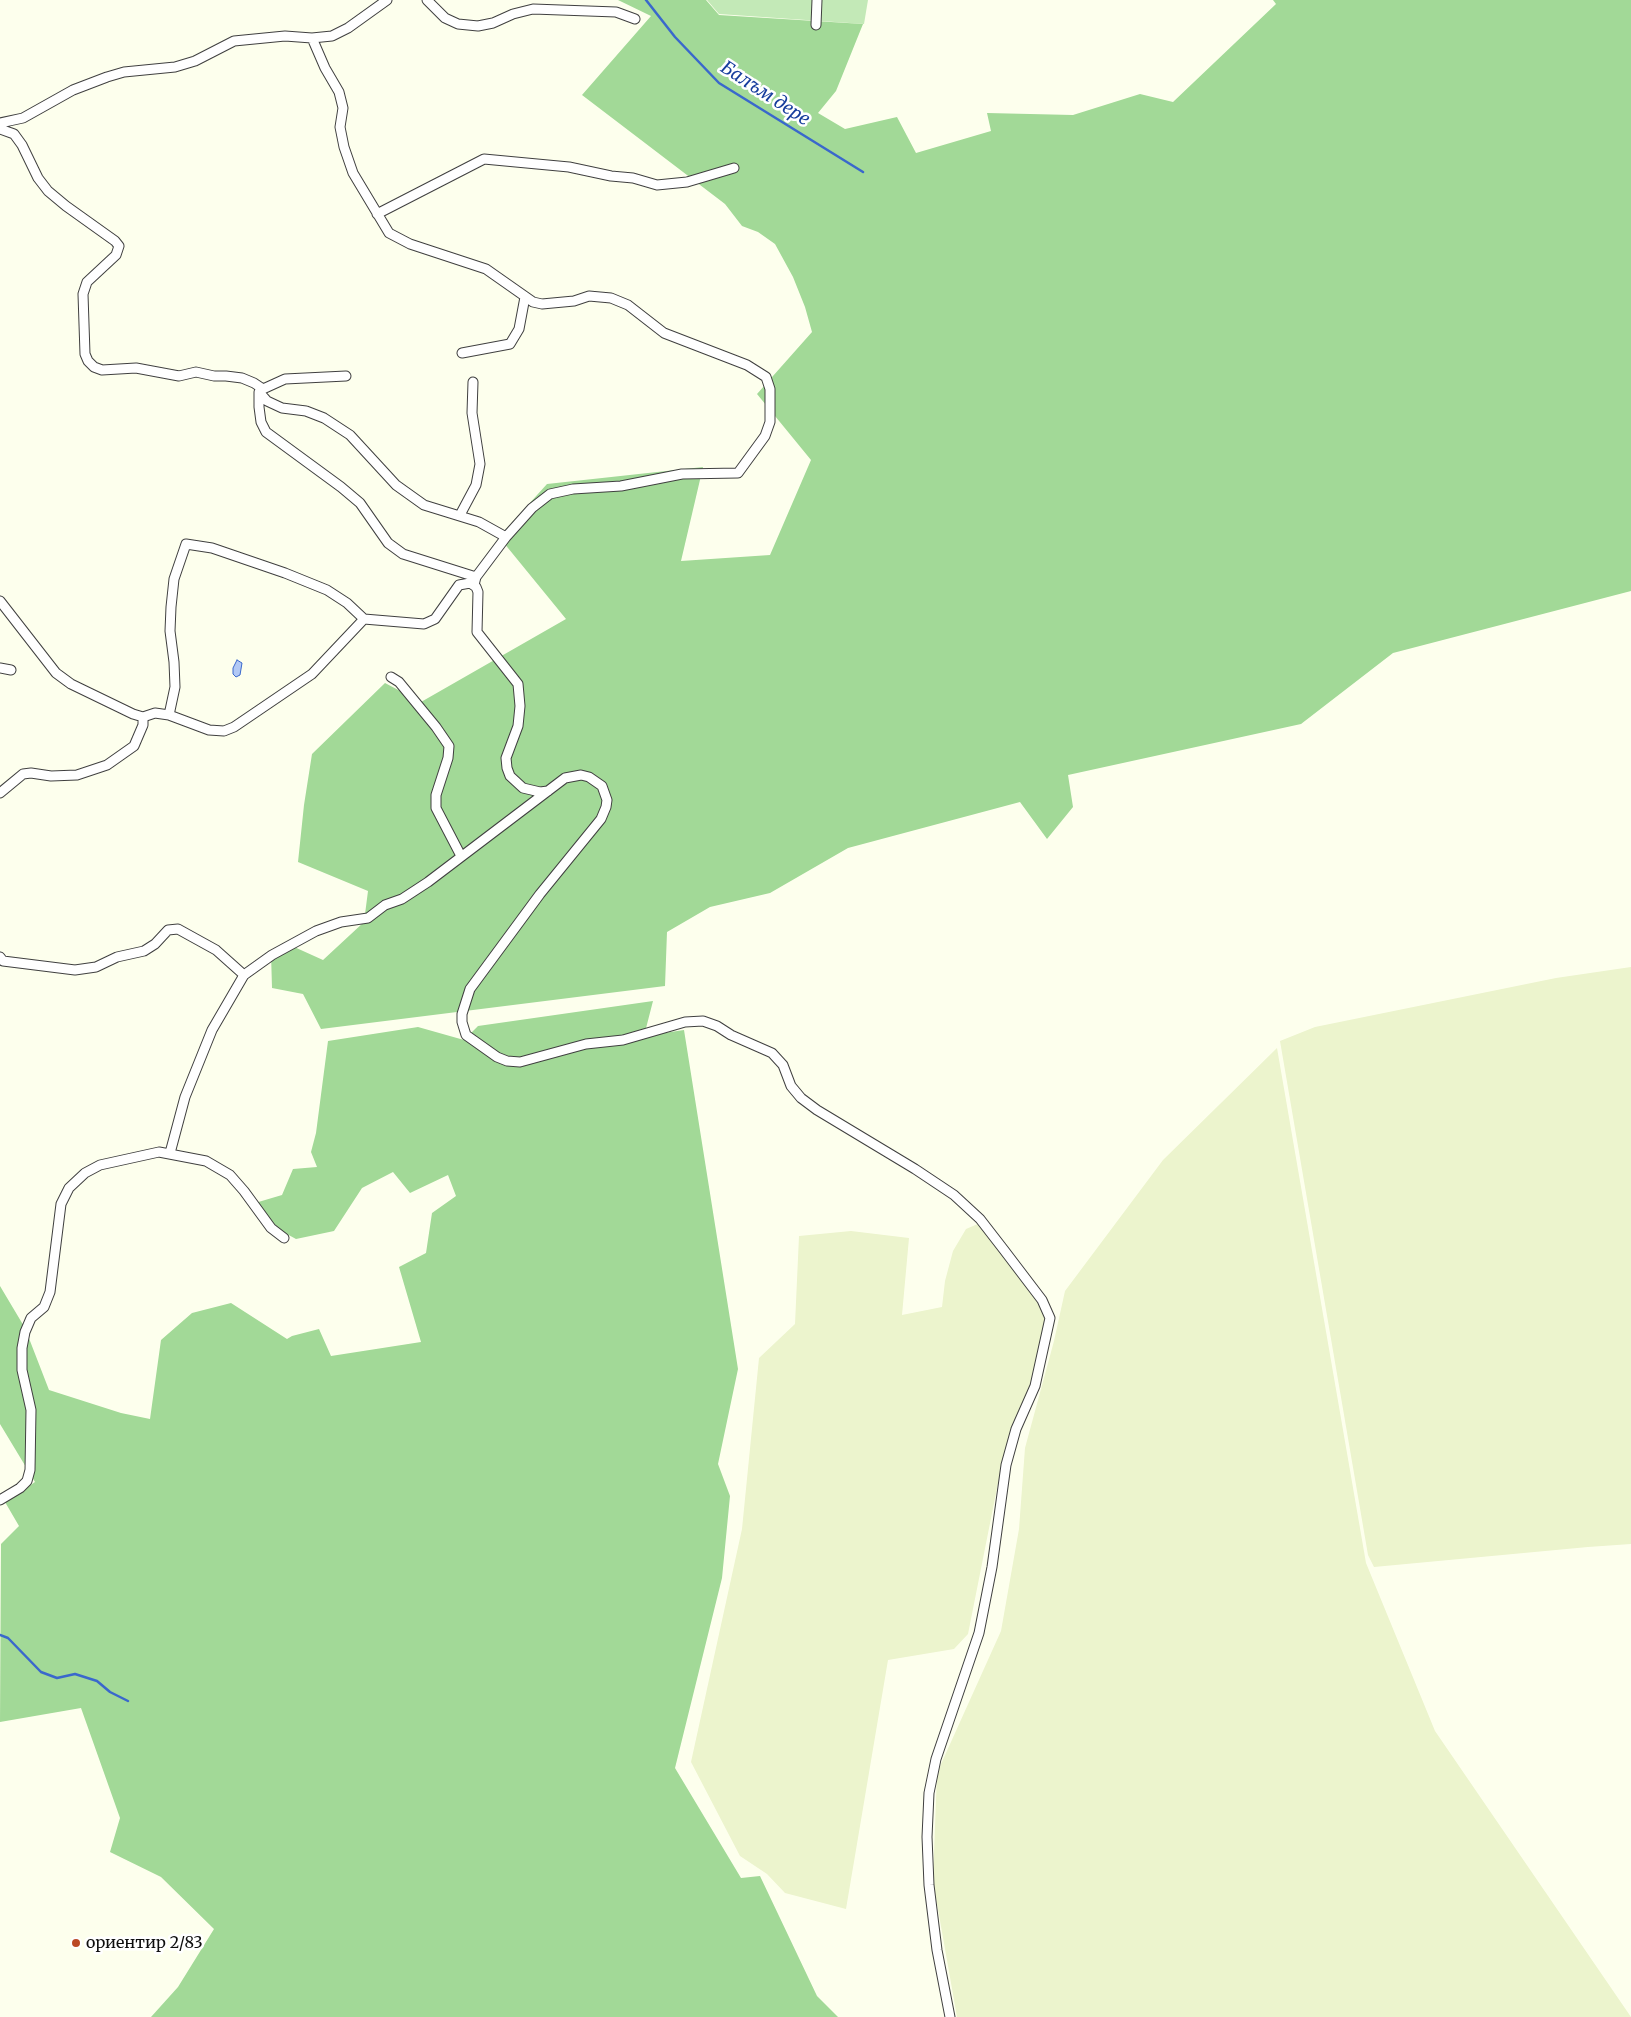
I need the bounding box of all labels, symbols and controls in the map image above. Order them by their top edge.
water label: Балъм дере [716,57,814,131]
place label: ориентир 2/83 [86,1933,203,1953]
marker: ориентир 2/83 [70,1937,82,1949]

